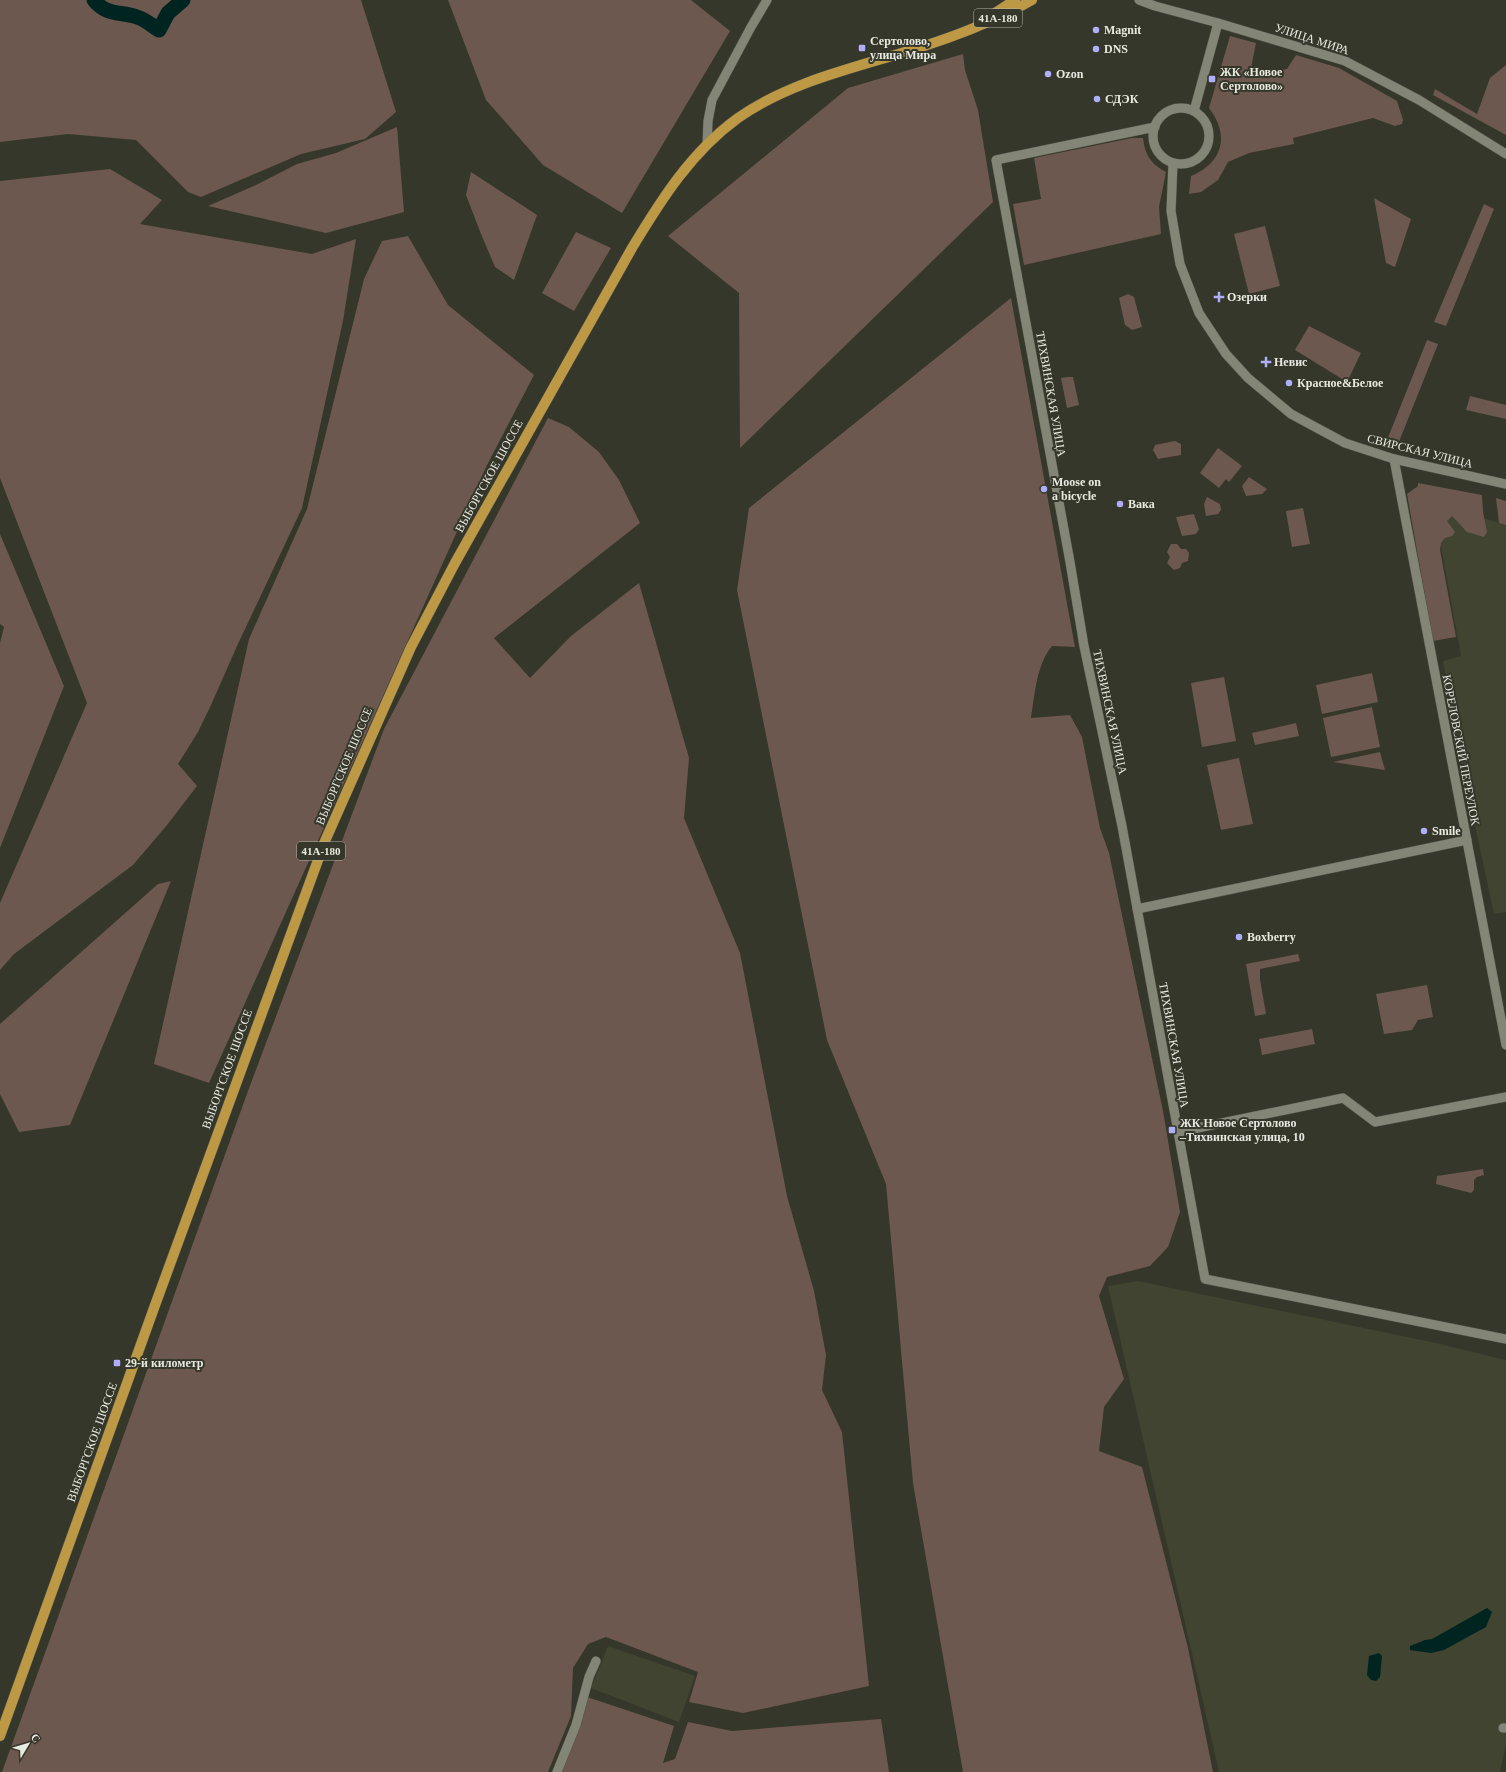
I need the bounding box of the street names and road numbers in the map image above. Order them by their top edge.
road number: 41А-180 [974,9,1022,27]
street label: УЛИЦА МИРА [1273,20,1351,58]
street label: ТИХВИНСКАЯ УЛИЦА [1033,330,1069,458]
street label: ВЫБОРГСКОЕ ШОССЕ [452,417,526,535]
street label: СВИРСКАЯ УЛИЦА [1366,431,1475,471]
street label: ТИХВИНСКАЯ УЛИЦА [1090,648,1130,776]
street label: КОРЕЛОВСКИЙ ПЕРЕУЛОК [1440,673,1483,828]
street label: ВЫБОРГСКОЕ ШОССЕ [313,705,375,827]
road number: 41А-180 [297,842,345,860]
street label: ТИХВИНСКАЯ УЛИЦА [1156,981,1192,1109]
street label: ВЫБОРГСКОЕ ШОССЕ [199,1007,255,1131]
street label: ВЫБОРГСКОЕ ШОССЕ [64,1380,120,1504]

